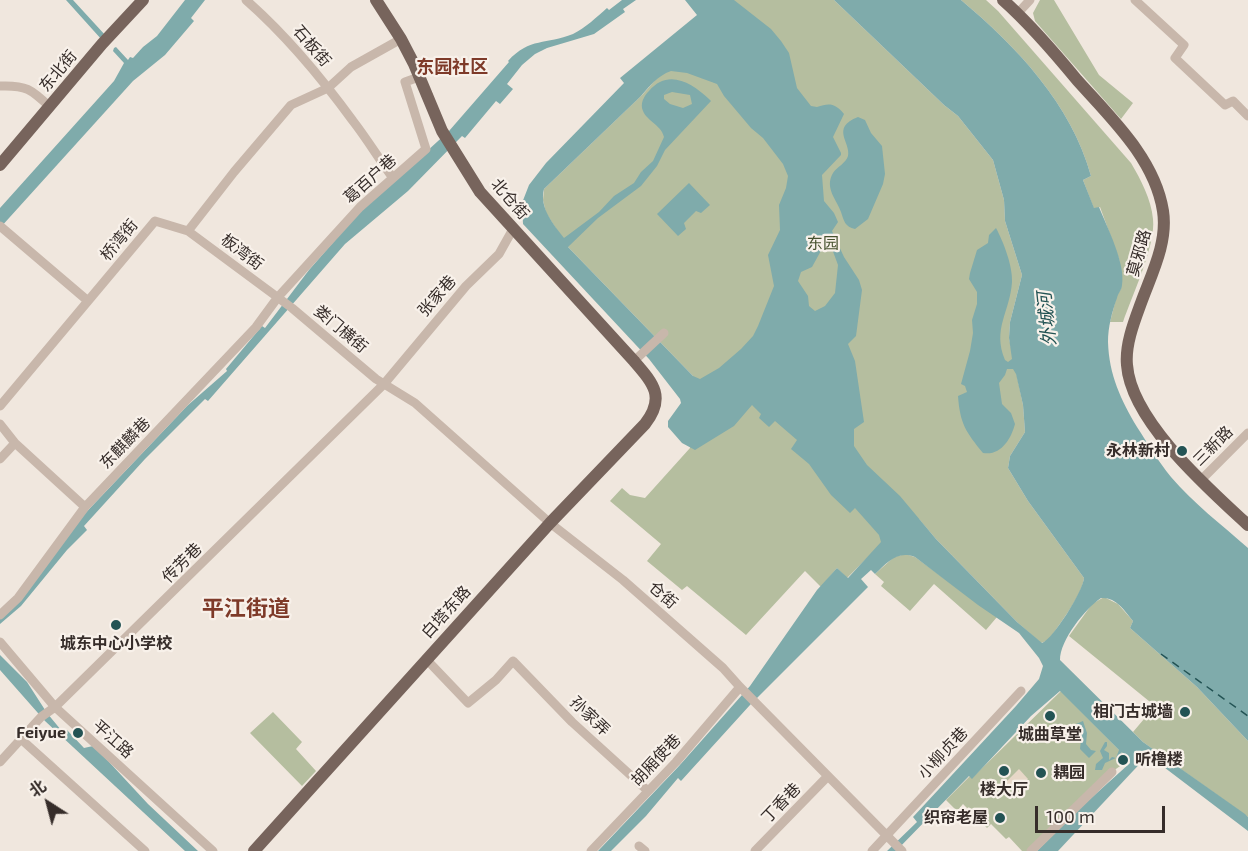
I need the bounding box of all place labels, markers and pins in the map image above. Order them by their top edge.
place label: 永林新村 [1106,441,1170,461]
marker: 永林新村 [1175,444,1189,458]
marker: 城东中心小学校 [109,618,123,632]
place label: 城东中心小学校 [60,634,172,654]
place label: 相门古城墙 [1093,702,1173,722]
marker: 相门古城墙 [1178,705,1192,719]
marker: 城曲草堂 [1043,709,1057,723]
place label: Feiyue [16,723,66,743]
place label: 城曲草堂 [1018,725,1082,745]
marker: Feiyue [71,726,85,740]
place label: 听橹楼 [1135,750,1183,770]
marker: 听橹楼 [1116,753,1130,767]
place label: 耦园 [1053,763,1085,783]
marker: 楼大厅 [997,764,1011,778]
marker: 耦园 [1034,766,1048,780]
place label: 楼大厅 [980,780,1028,800]
place label: 织帘老屋 [924,808,988,828]
marker: 织帘老屋 [993,811,1007,825]

